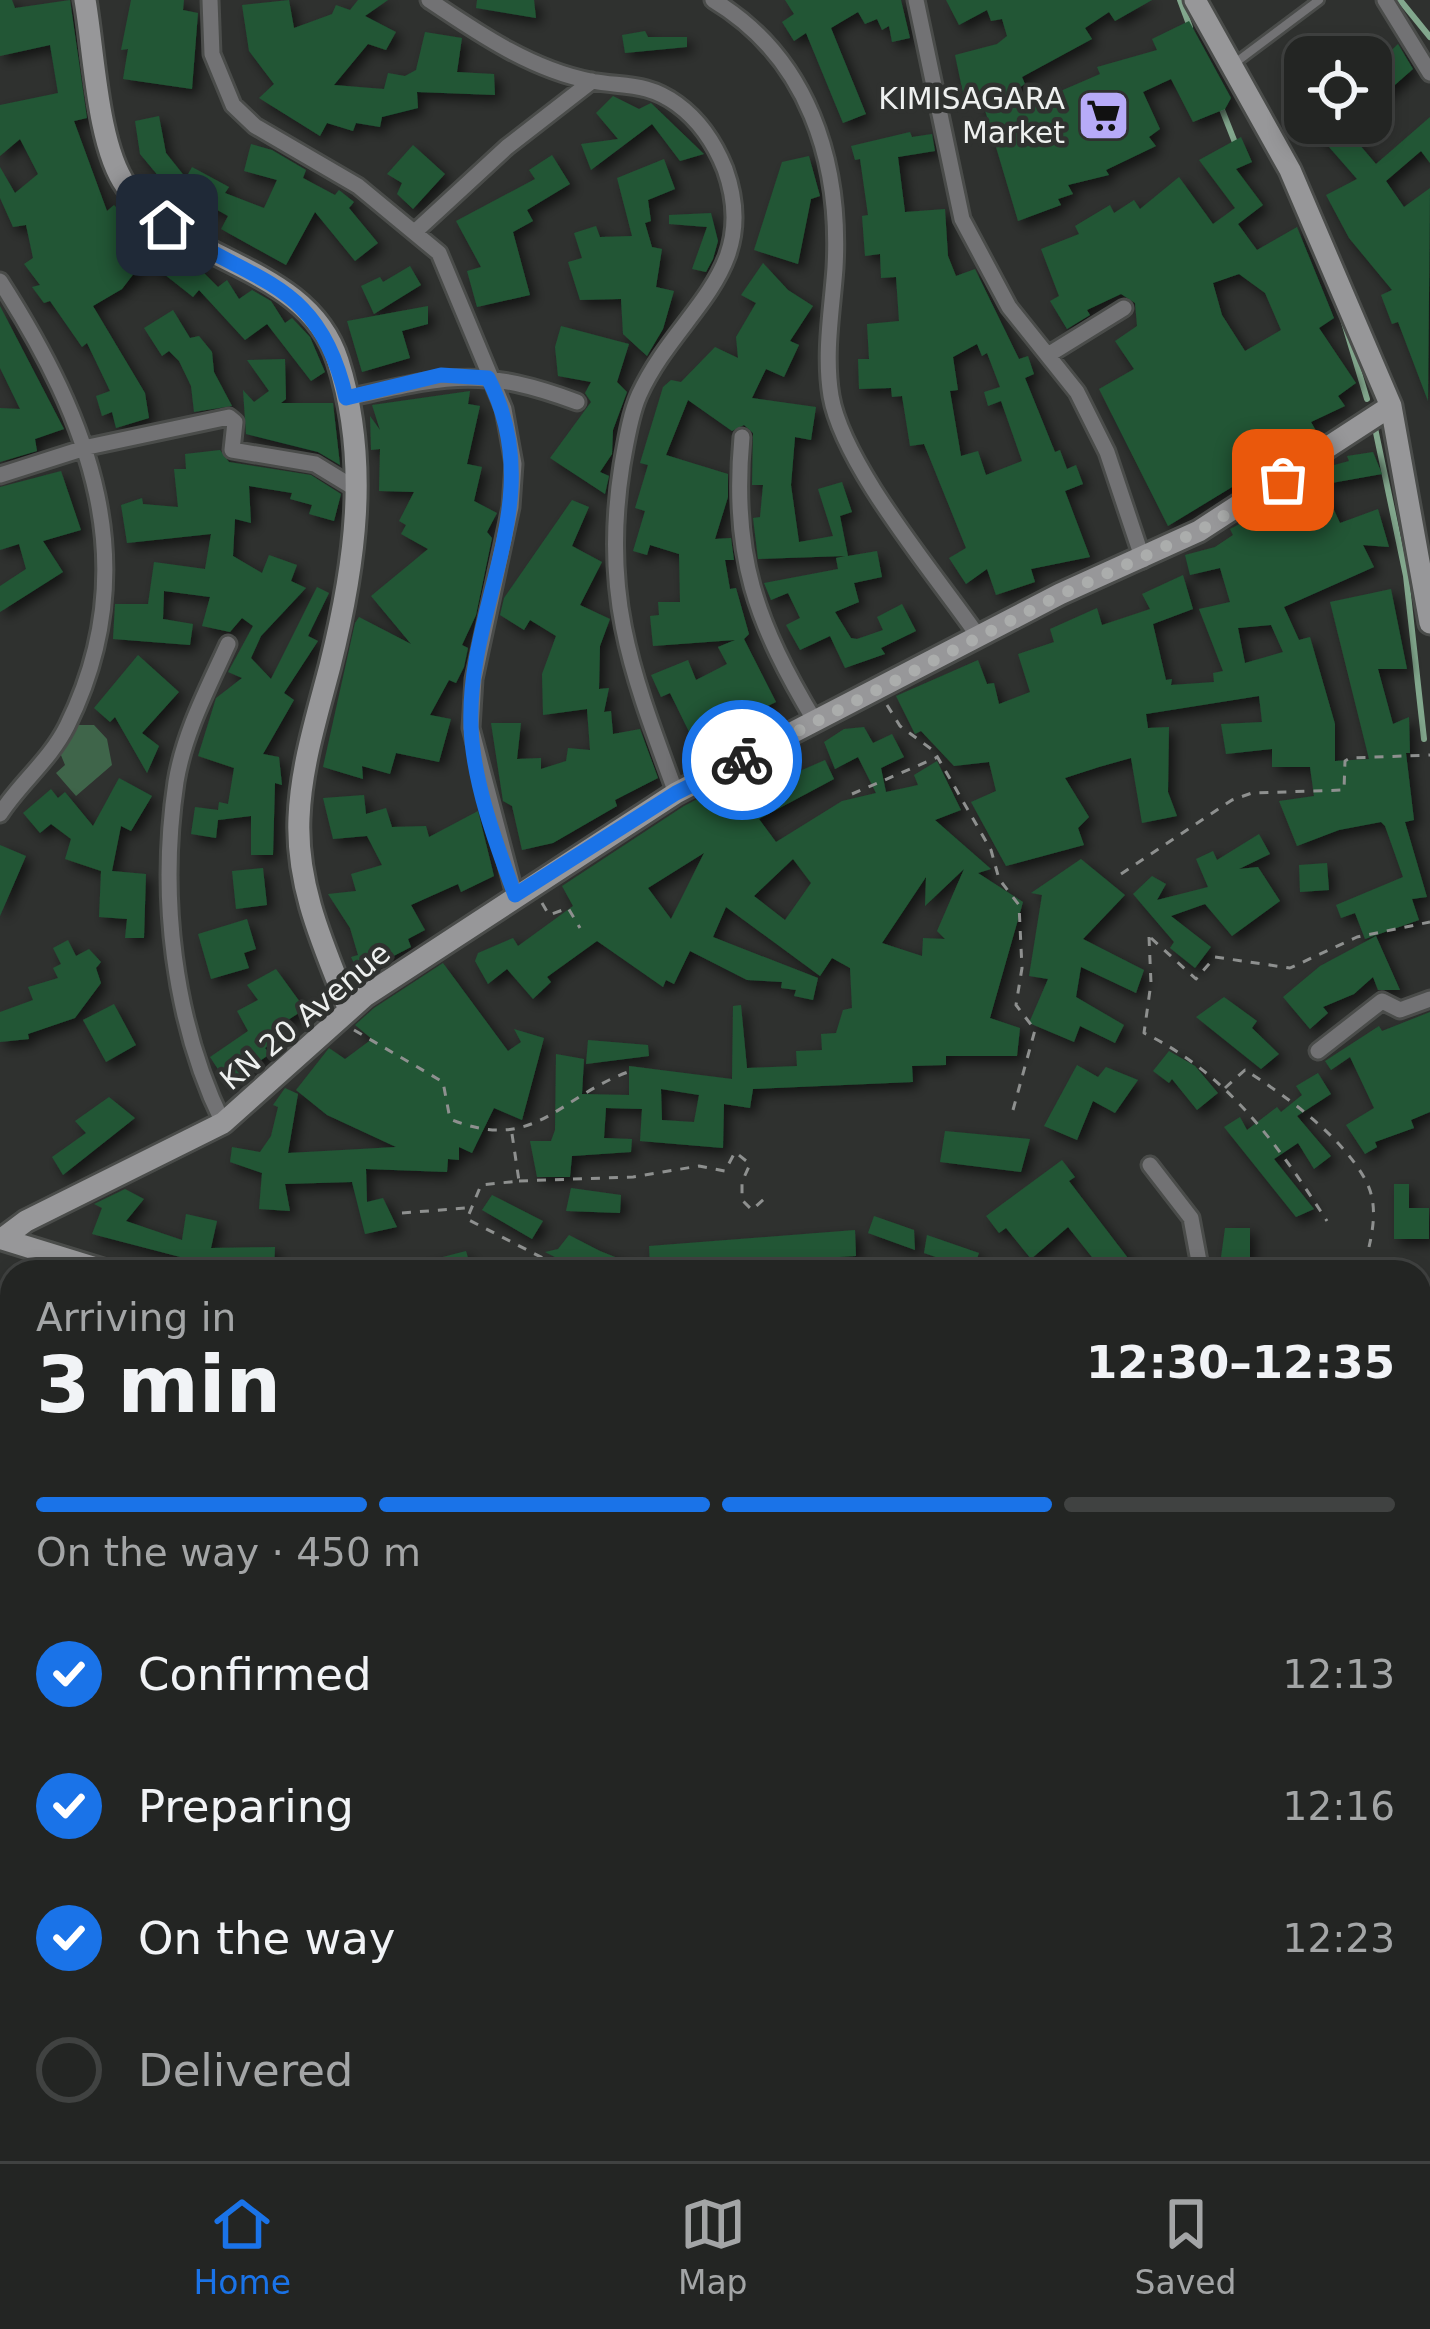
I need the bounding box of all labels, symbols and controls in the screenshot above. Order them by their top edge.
map controls [1284,36,1392,144]
button: locate [1284,36,1392,144]
place label: KIMISAGARA Market [878,81,1065,150]
supermarket icon: KIMISAGARA Market [1076,87,1132,143]
pin [116,174,218,276]
icon: home [134,192,200,258]
pin [1232,429,1334,531]
icon: bag [1250,447,1316,513]
courier [682,700,802,820]
icon: bike [709,727,775,793]
street label: KN 20 Avenue [213,935,397,1097]
text: Arriving in [36,1295,236,1340]
text: 12:30–12:35 [1086,1336,1395,1389]
text: 3 min [36,1340,281,1430]
text: On the way · 450 m [36,1530,421,1575]
icon: check [36,1641,102,1707]
text: Confirmed [138,1648,372,1701]
text: 12:13 [1283,1652,1395,1697]
icon: check [36,1773,102,1839]
text: Preparing [138,1780,354,1833]
text: 12:16 [1283,1784,1395,1829]
icon: check [36,1905,102,1971]
text: On the way [138,1912,395,1965]
text: 12:23 [1283,1916,1395,1961]
text: Delivered [138,2044,353,2097]
tab: Home [193,2191,291,2302]
tab: Map [678,2191,748,2302]
tab: Saved [1135,2191,1236,2302]

